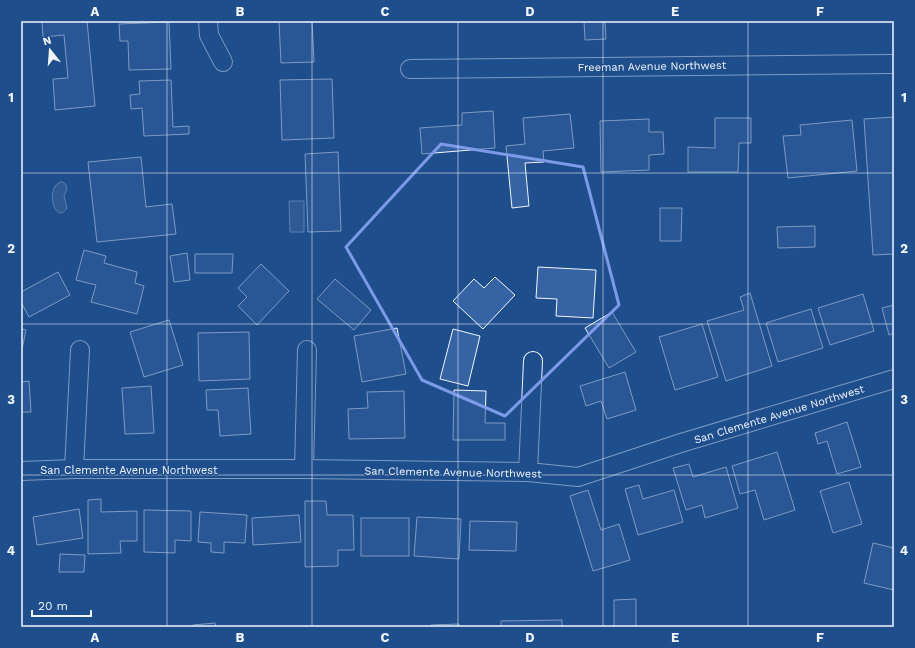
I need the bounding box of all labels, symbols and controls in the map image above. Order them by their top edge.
text: A [91,4,100,19]
text: B [236,4,245,19]
text: C [381,4,390,19]
text: D [525,4,535,19]
text: E [671,4,679,19]
text: F [816,4,824,19]
north arrow [30,30,70,70]
text: N [41,34,53,48]
street label: Freeman Avenue Northwest [578,59,727,74]
text: 1 [8,90,14,105]
text: 1 [901,90,907,105]
text: 2 [7,241,15,256]
text: 2 [900,241,908,256]
street label: San Clemente Avenue Northwest [692,382,866,447]
text: 3 [7,392,15,407]
text: 3 [900,392,908,407]
street label: San Clemente Avenue Northwest [40,464,218,477]
street label: San Clemente Avenue Northwest [364,464,542,481]
text: 4 [7,543,16,558]
text: 4 [900,543,909,558]
scale bar [32,592,91,618]
text: 20 m [38,599,68,613]
text: A [91,630,100,645]
text: B [236,630,245,645]
text: C [381,630,390,645]
text: D [525,630,535,645]
text: E [671,630,679,645]
text: F [816,630,824,645]

